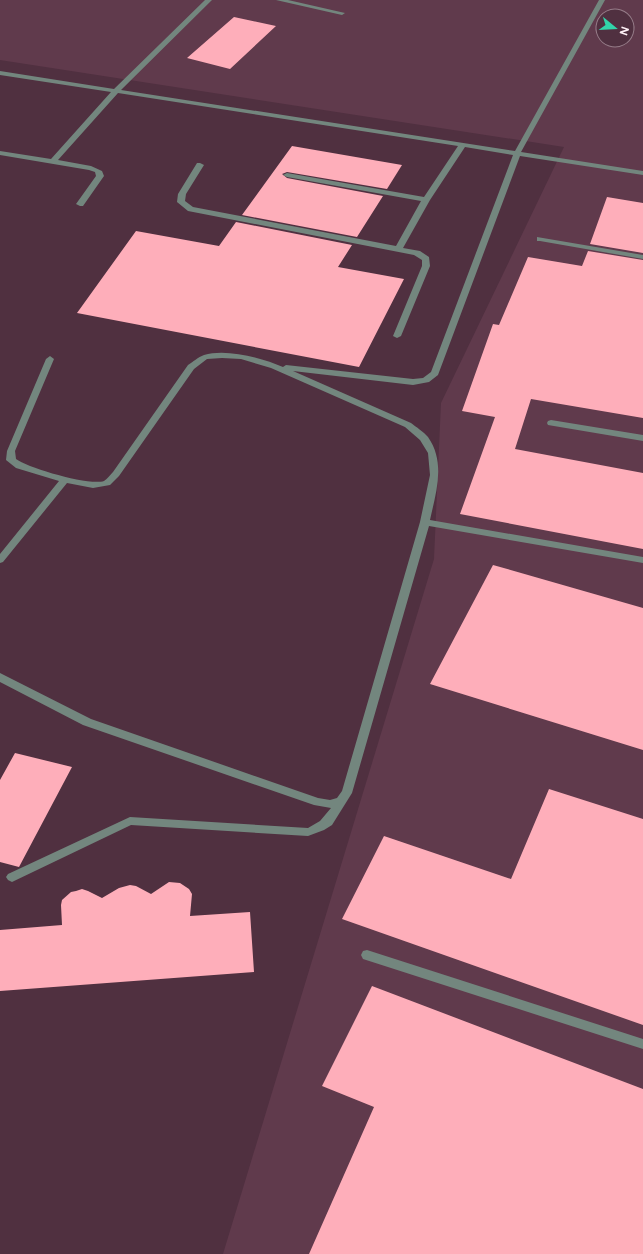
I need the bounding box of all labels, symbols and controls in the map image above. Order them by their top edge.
north arrow [595,8,635,48]
text: N [617,25,632,37]

